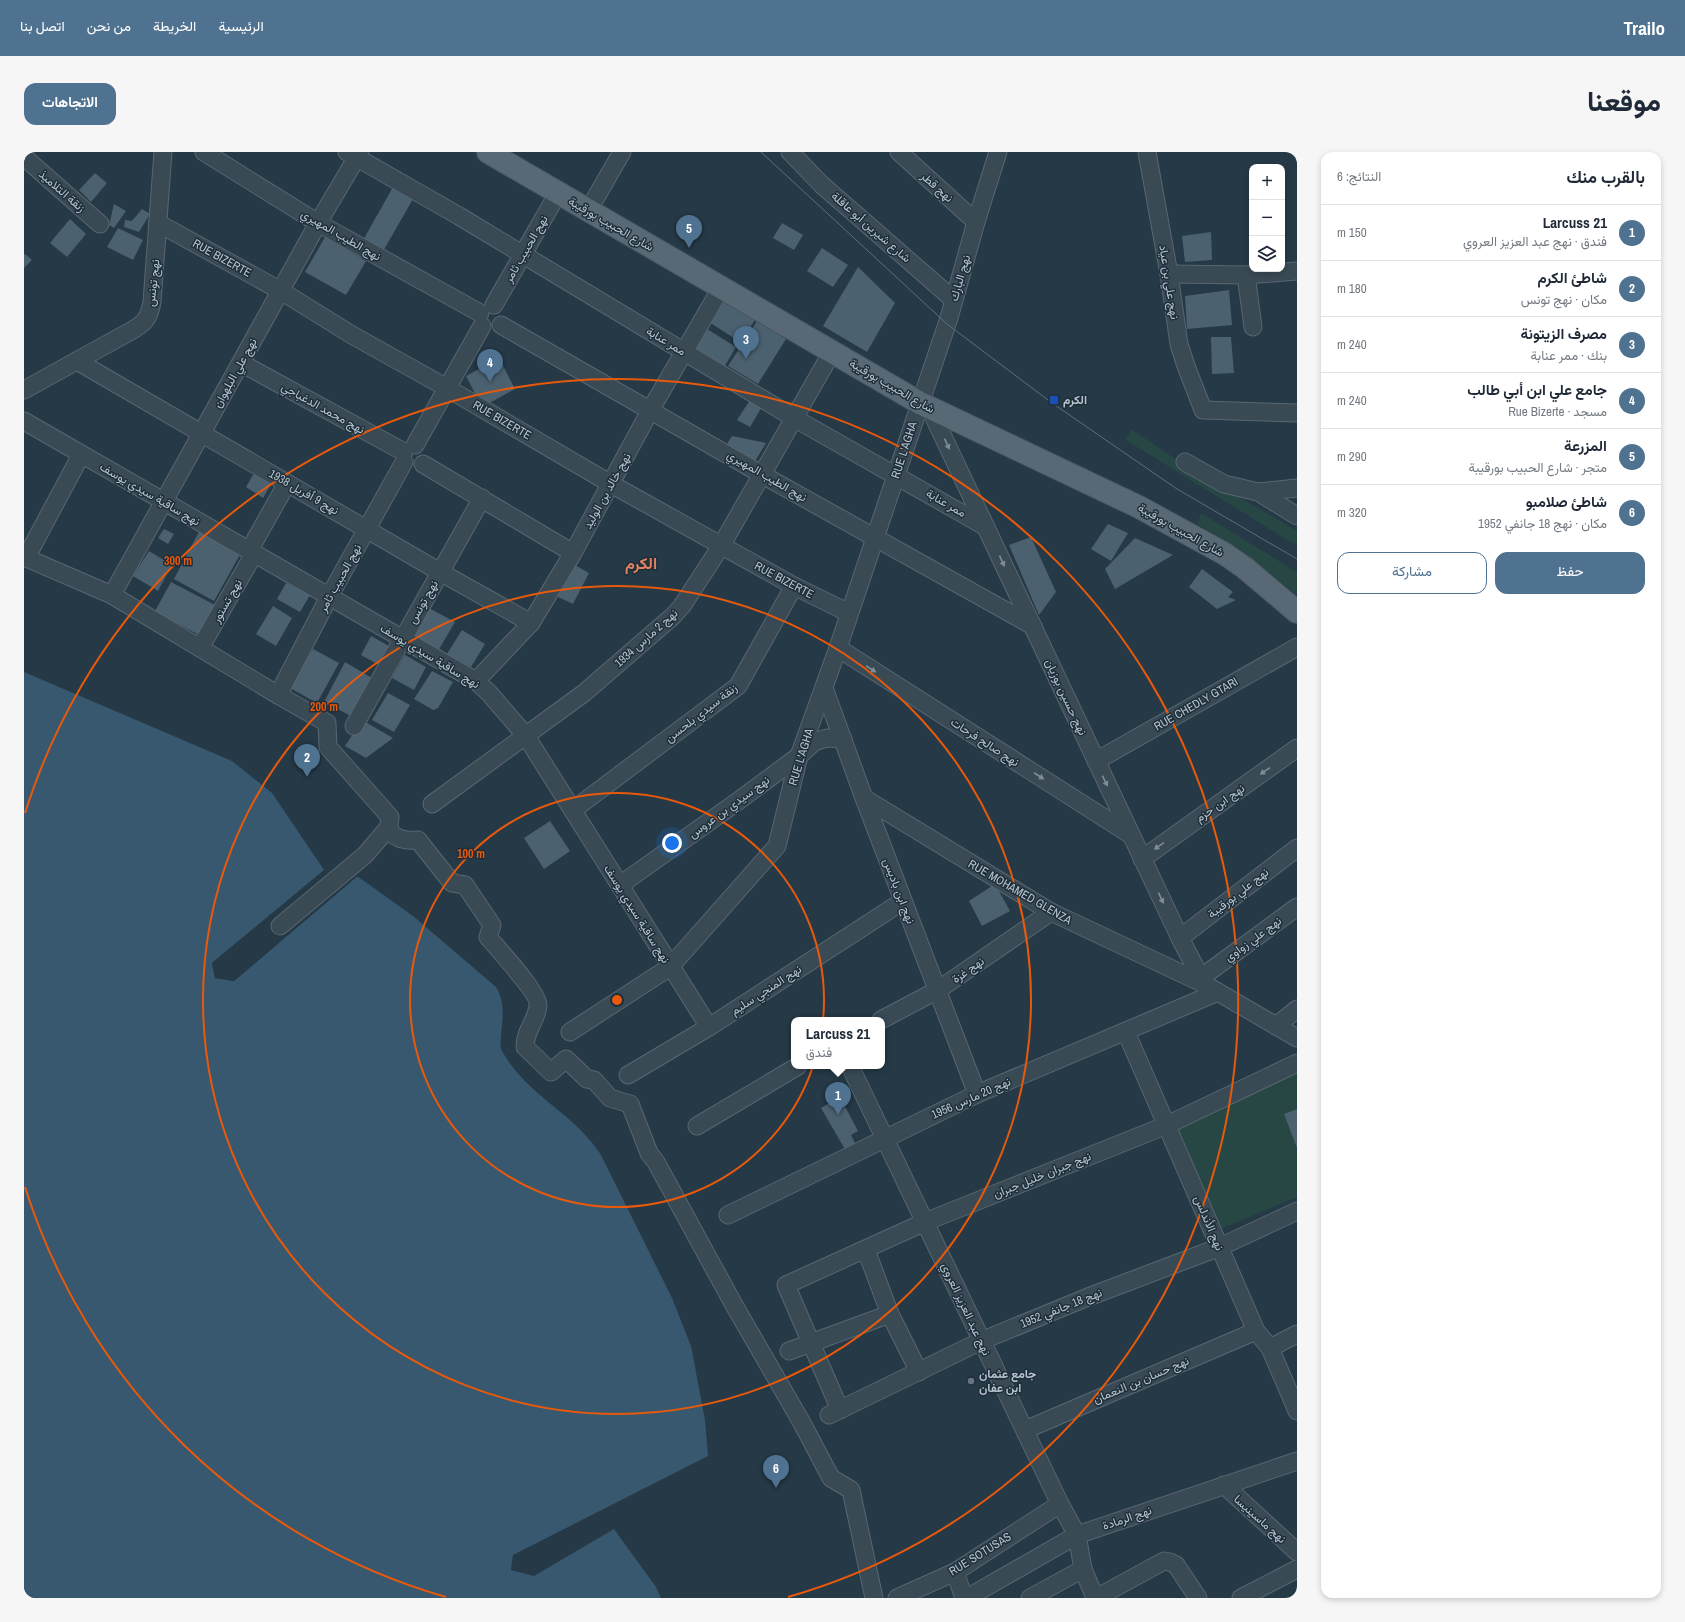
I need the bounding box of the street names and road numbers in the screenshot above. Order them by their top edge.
street label: زنقة التلاميذ [35,166,89,216]
street label: نهج قطر [916,167,957,207]
street label: شارع شيرين أبو عاقلة [827,188,914,267]
street label: شارع الحبيب بورقيبة [565,193,657,256]
street label: نهج الطيب المهيري [297,206,384,266]
street label: نهج الحبيب ثامر [500,212,553,287]
street label: RUE BIZERTE [190,235,254,281]
street label: نهج علي بن عياد [1153,244,1183,321]
street label: نهج البارك [946,253,975,303]
street label: نهج تونس [143,258,164,308]
street label: ممر عنابة [643,323,689,359]
street label: نهج علي البلهوان [209,335,263,412]
street label: شارع الحبيب بورقيبة [846,355,938,418]
street label: نهج محمد الدغباجي [277,378,368,439]
street label: RUE BIZERTE [470,397,534,443]
street label: RUE L'AGHA [887,419,921,480]
street label: نهج الطيب المهيري [723,447,810,507]
street label: نهج خالد بن الوليد [579,450,635,532]
street label: نهج ساقية سيدي يوسف [96,459,203,531]
street label: نهج 9 أفريل 1938 [266,465,342,519]
street label: ممر عنابة [923,485,969,521]
street label: شارع الحبيب بورقيبة [1135,500,1227,561]
street label: نهج الحبيب ثامر [314,541,366,616]
street label: RUE BIZERTE [752,558,816,602]
street label: نهج تستور [208,576,247,627]
street label: نهج تونس [404,577,443,627]
street label: نهج 2 مارس 1934 [611,605,682,672]
street label: نهج ساقية سيدي يوسف [376,620,483,694]
street label: نهج حسين بوزيان [1040,656,1091,738]
street label: RUE CHEDLY GTARI [1151,673,1241,735]
street label: زنقة سيدي بلحسن [662,680,742,748]
street label: نهج صالح فرحات [947,714,1022,771]
street label: RUE L'AGHA [785,726,817,787]
street label: نهج سيدي بن عروس [685,772,774,844]
street label: نهج ابن حزم [1192,780,1249,827]
street label: نهج ابن باديس [878,856,919,926]
street label: RUE MOHAMED GLENZA [965,856,1075,928]
street label: نهج ساقية سيدي يوسف [598,862,674,967]
street label: نهج علي بورقيبة [1204,864,1273,923]
street label: نهج علي زواوي [1221,913,1286,967]
street label: نهج غزة [949,953,988,988]
street label: نهج المنجي سليم [727,961,806,1021]
street label: نهج 20 مارس 1956 [929,1073,1014,1124]
street label: نهج جبران خليل جبران [991,1148,1094,1203]
street label: نهج الأندلس [1189,1193,1228,1253]
street label: نهج عبد العزيز العروي [936,1260,995,1359]
street label: نهج 18 جانفي 1952 [1018,1284,1105,1334]
street label: نهج حسان بن النعمان [1091,1353,1192,1408]
street label: نهج ماسينيسا [1230,1491,1290,1548]
street label: نهج الرمادة [1100,1502,1154,1535]
street label: RUE SOTUSAS [946,1528,1015,1579]

